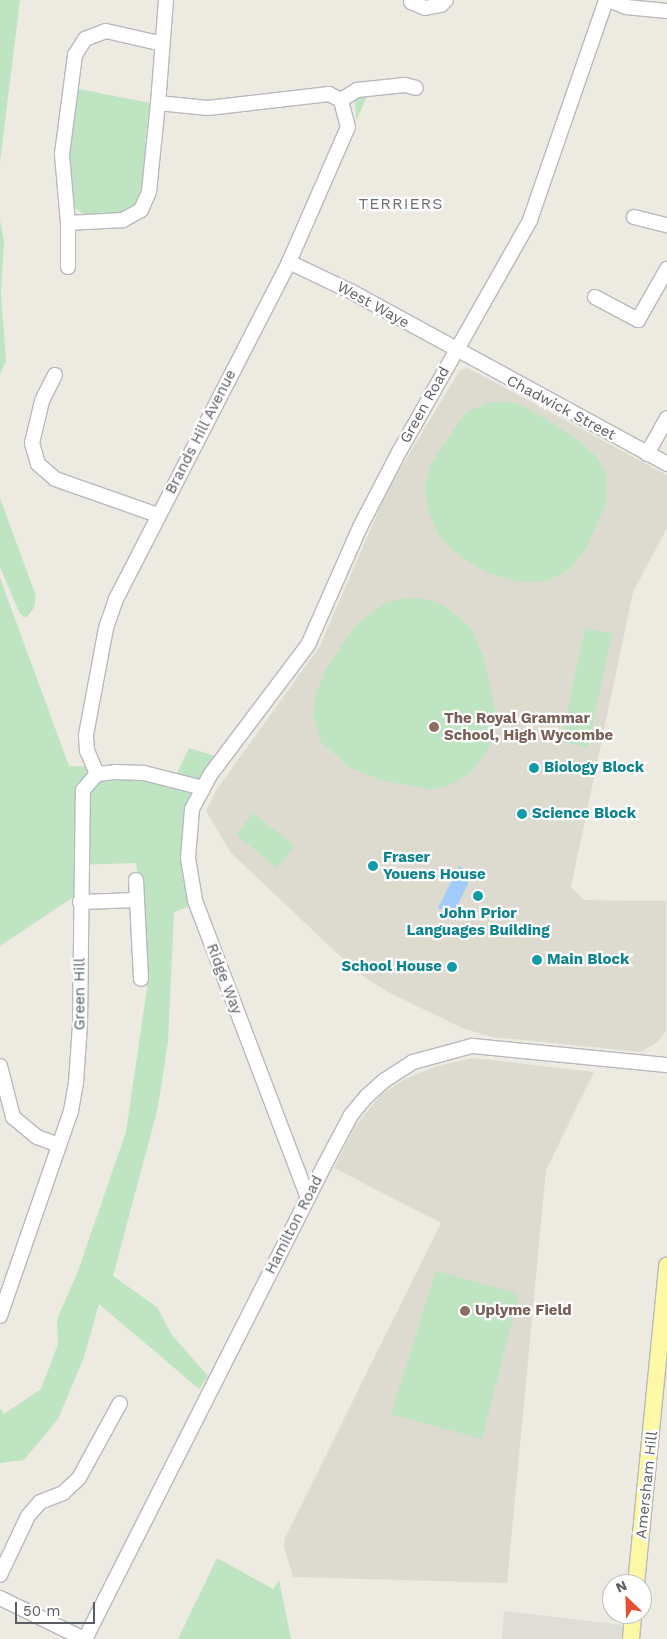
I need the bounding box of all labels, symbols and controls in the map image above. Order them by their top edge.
district label: TERRIERS [358,194,444,214]
street label: West Waye [334,278,412,332]
street label: Green Road [397,363,453,447]
street label: Brands Hill Avenue [162,366,240,498]
street label: Chadwick Street [503,372,619,444]
place label: The Royal Grammar School, High Wycombe [444,709,614,744]
marker: The Royal Grammar School, High Wycombe [428,721,440,733]
place label: Biology Block [544,759,645,777]
marker: Biology Block [528,762,540,774]
place label: Science Block [532,805,636,823]
marker: Science Block [516,808,528,820]
place label: Fraser Youens House [383,848,486,883]
marker: Fraser Youens House [367,860,379,872]
marker: John Prior Languages Building [472,890,484,902]
place label: John Prior Languages Building [406,904,550,939]
street label: Ridge Way [202,941,246,1017]
place label: Main Block [547,951,629,969]
marker: Main Block [531,954,543,966]
street label: Green Hill [71,958,89,1030]
place label: School House [341,958,442,976]
marker: School House [446,961,458,973]
street label: Hamilton Road [261,1173,327,1277]
place label: Uplyme Field [475,1302,572,1320]
marker: Uplyme Field [459,1305,471,1317]
street label: Amersham Hill [632,1430,662,1540]
north arrow [602,1574,652,1624]
text: N [613,1577,629,1596]
scale bar [18,1592,98,1624]
text: 50 m [23,1602,60,1620]

